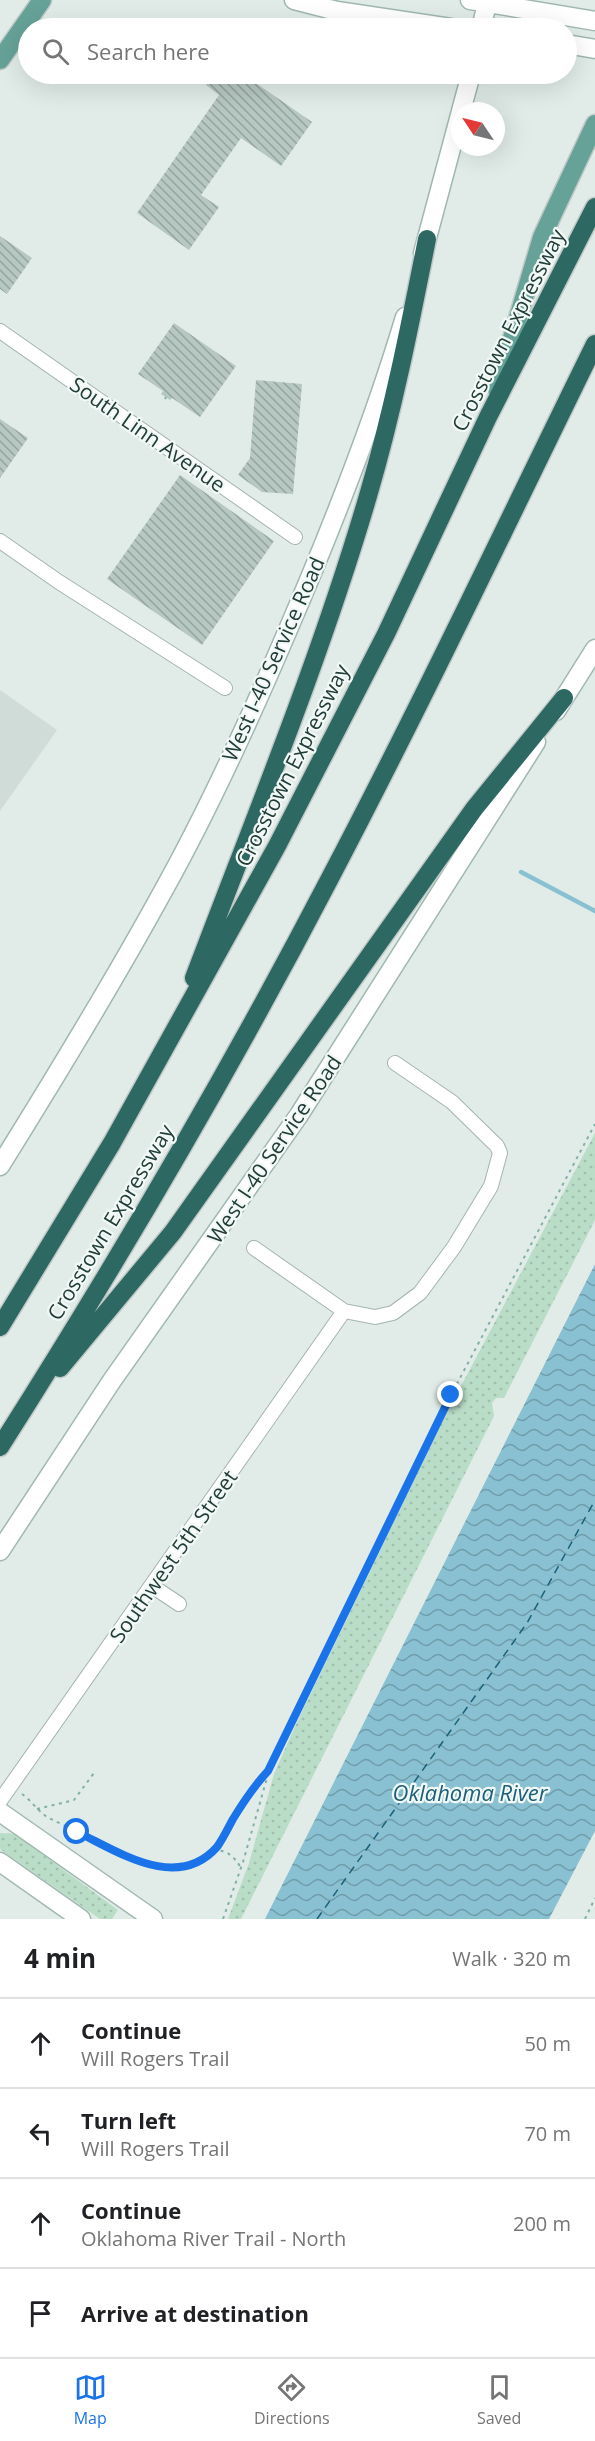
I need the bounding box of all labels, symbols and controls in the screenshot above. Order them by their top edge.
search box [18,18,577,84]
icon: search [39,35,72,68]
text: Search here [87,36,210,66]
north arrow [451,102,505,156]
street label: Crosstown Expressway [445,224,571,436]
street label: South Linn Avenue [65,370,231,498]
street label: West I-40 Service Road [215,552,331,766]
street label: Crosstown Expressway [229,659,355,871]
street label: West I-40 Service Road [201,1049,347,1249]
street label: Crosstown Expressway [40,1119,180,1325]
route end [437,1381,463,1407]
street label: Southwest 5th Street [103,1464,243,1648]
water label: Oklahoma River [393,1777,549,1807]
route start [63,1818,89,1844]
text: 4 min [24,1940,96,1976]
text: Walk · 320 m [452,1945,571,1972]
text: Continue [81,2015,181,2045]
icon: ahead [24,2027,57,2060]
text: 50 m [524,2030,571,2057]
text: Will Rogers Trail [81,2045,230,2072]
text: Turn left [81,2105,176,2135]
icon: left [24,2117,57,2150]
text: 70 m [524,2120,571,2147]
text: Will Rogers Trail [81,2135,230,2162]
text: Continue [81,2195,181,2225]
icon: ahead [24,2207,57,2240]
text: 200 m [513,2210,571,2237]
text: Oklahoma River Trail - North [81,2225,346,2252]
icon: arrive [24,2297,57,2330]
text: Arrive at destination [81,2298,309,2328]
tab: Map [74,2371,107,2429]
tab: Directions [254,2371,330,2429]
tab: Saved [477,2371,521,2429]

